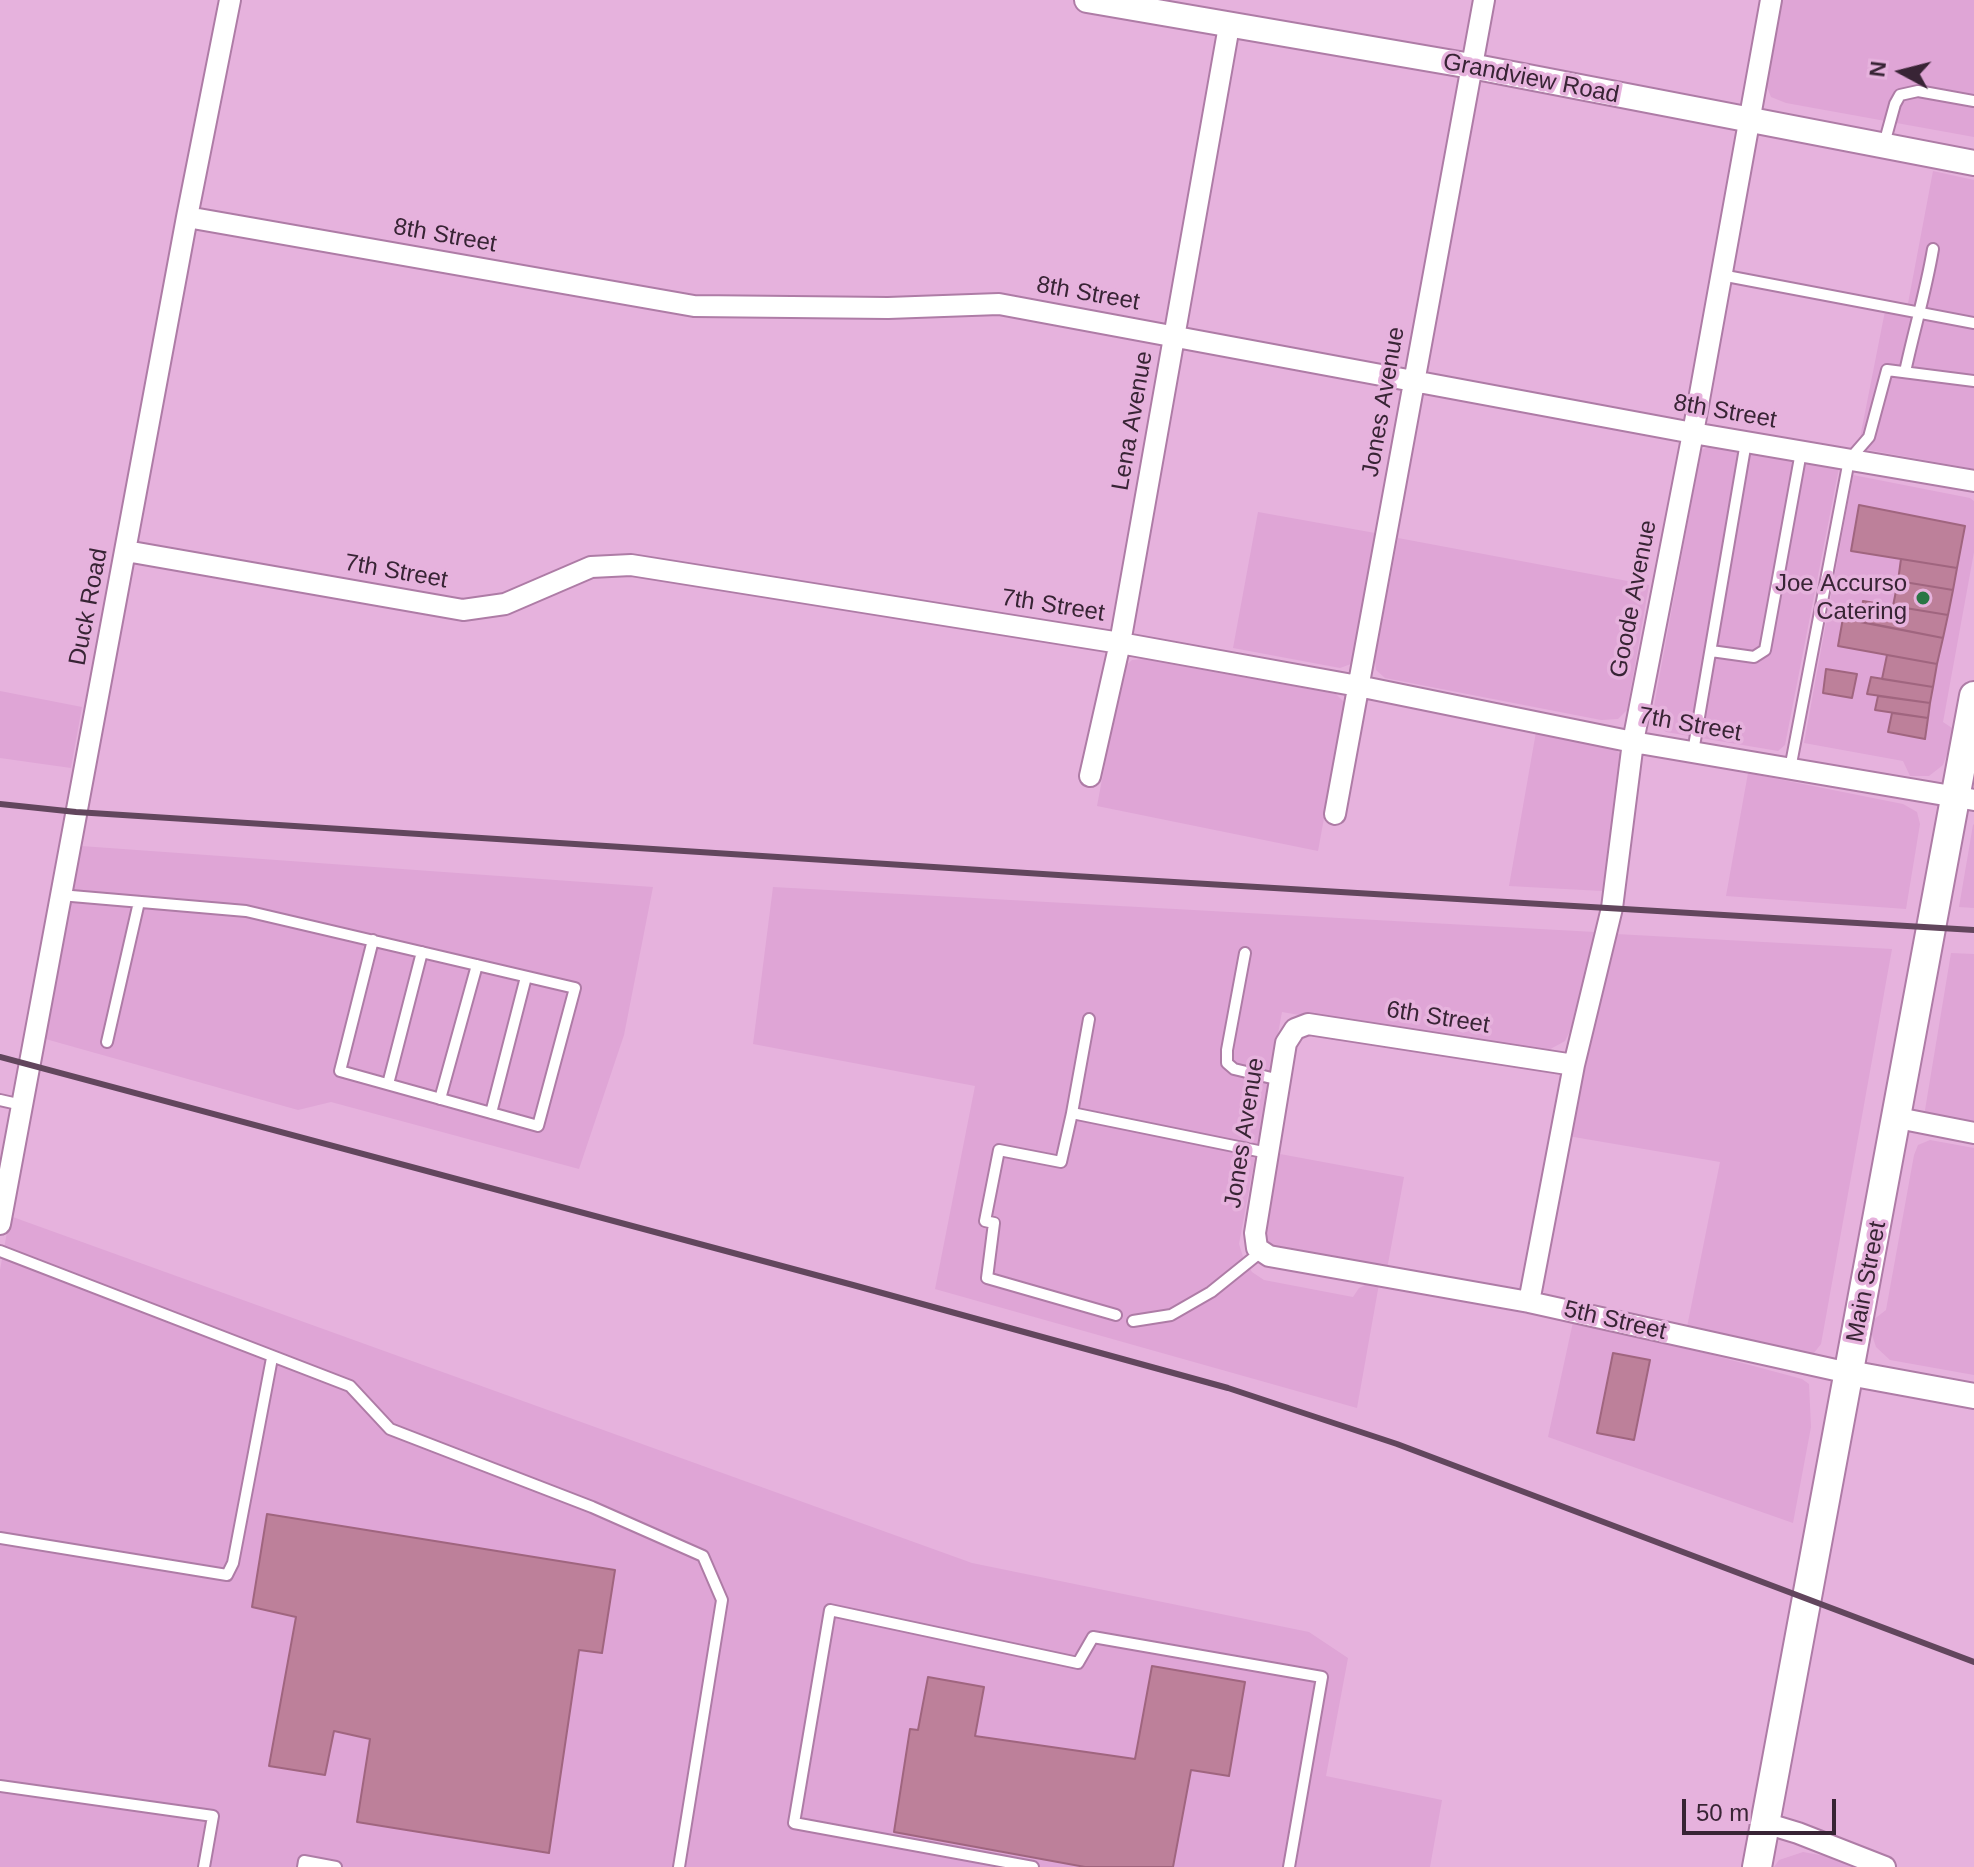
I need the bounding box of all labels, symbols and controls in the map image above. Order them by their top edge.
north arrow [1862,32,1942,112]
street label: Grandview Road [1441,48,1621,110]
text: N [1864,60,1891,78]
street label: 8th Street [391,213,499,259]
street label: 8th Street [1034,271,1142,317]
street label: Jones Avenue [1357,325,1411,479]
street label: Lena Avenue [1107,349,1159,493]
street label: 8th Street [1671,389,1779,435]
street label: Goode Avenue [1605,518,1663,680]
street label: Duck Road [64,546,114,668]
street label: 7th Street [342,549,450,595]
place label: Joe Accurso Catering [1775,570,1907,626]
street label: 7th Street [999,584,1107,628]
marker: Joe Accurso Catering [1914,589,1932,607]
street label: 7th Street [1636,702,1744,748]
street label: 6th Street [1384,996,1492,1040]
street label: Jones Avenue [1219,1056,1271,1210]
street label: Main Street [1841,1219,1893,1345]
street label: 5th Street [1561,1295,1669,1347]
scale bar [1686,1783,1840,1833]
text: 50 m [1696,1799,1749,1826]

